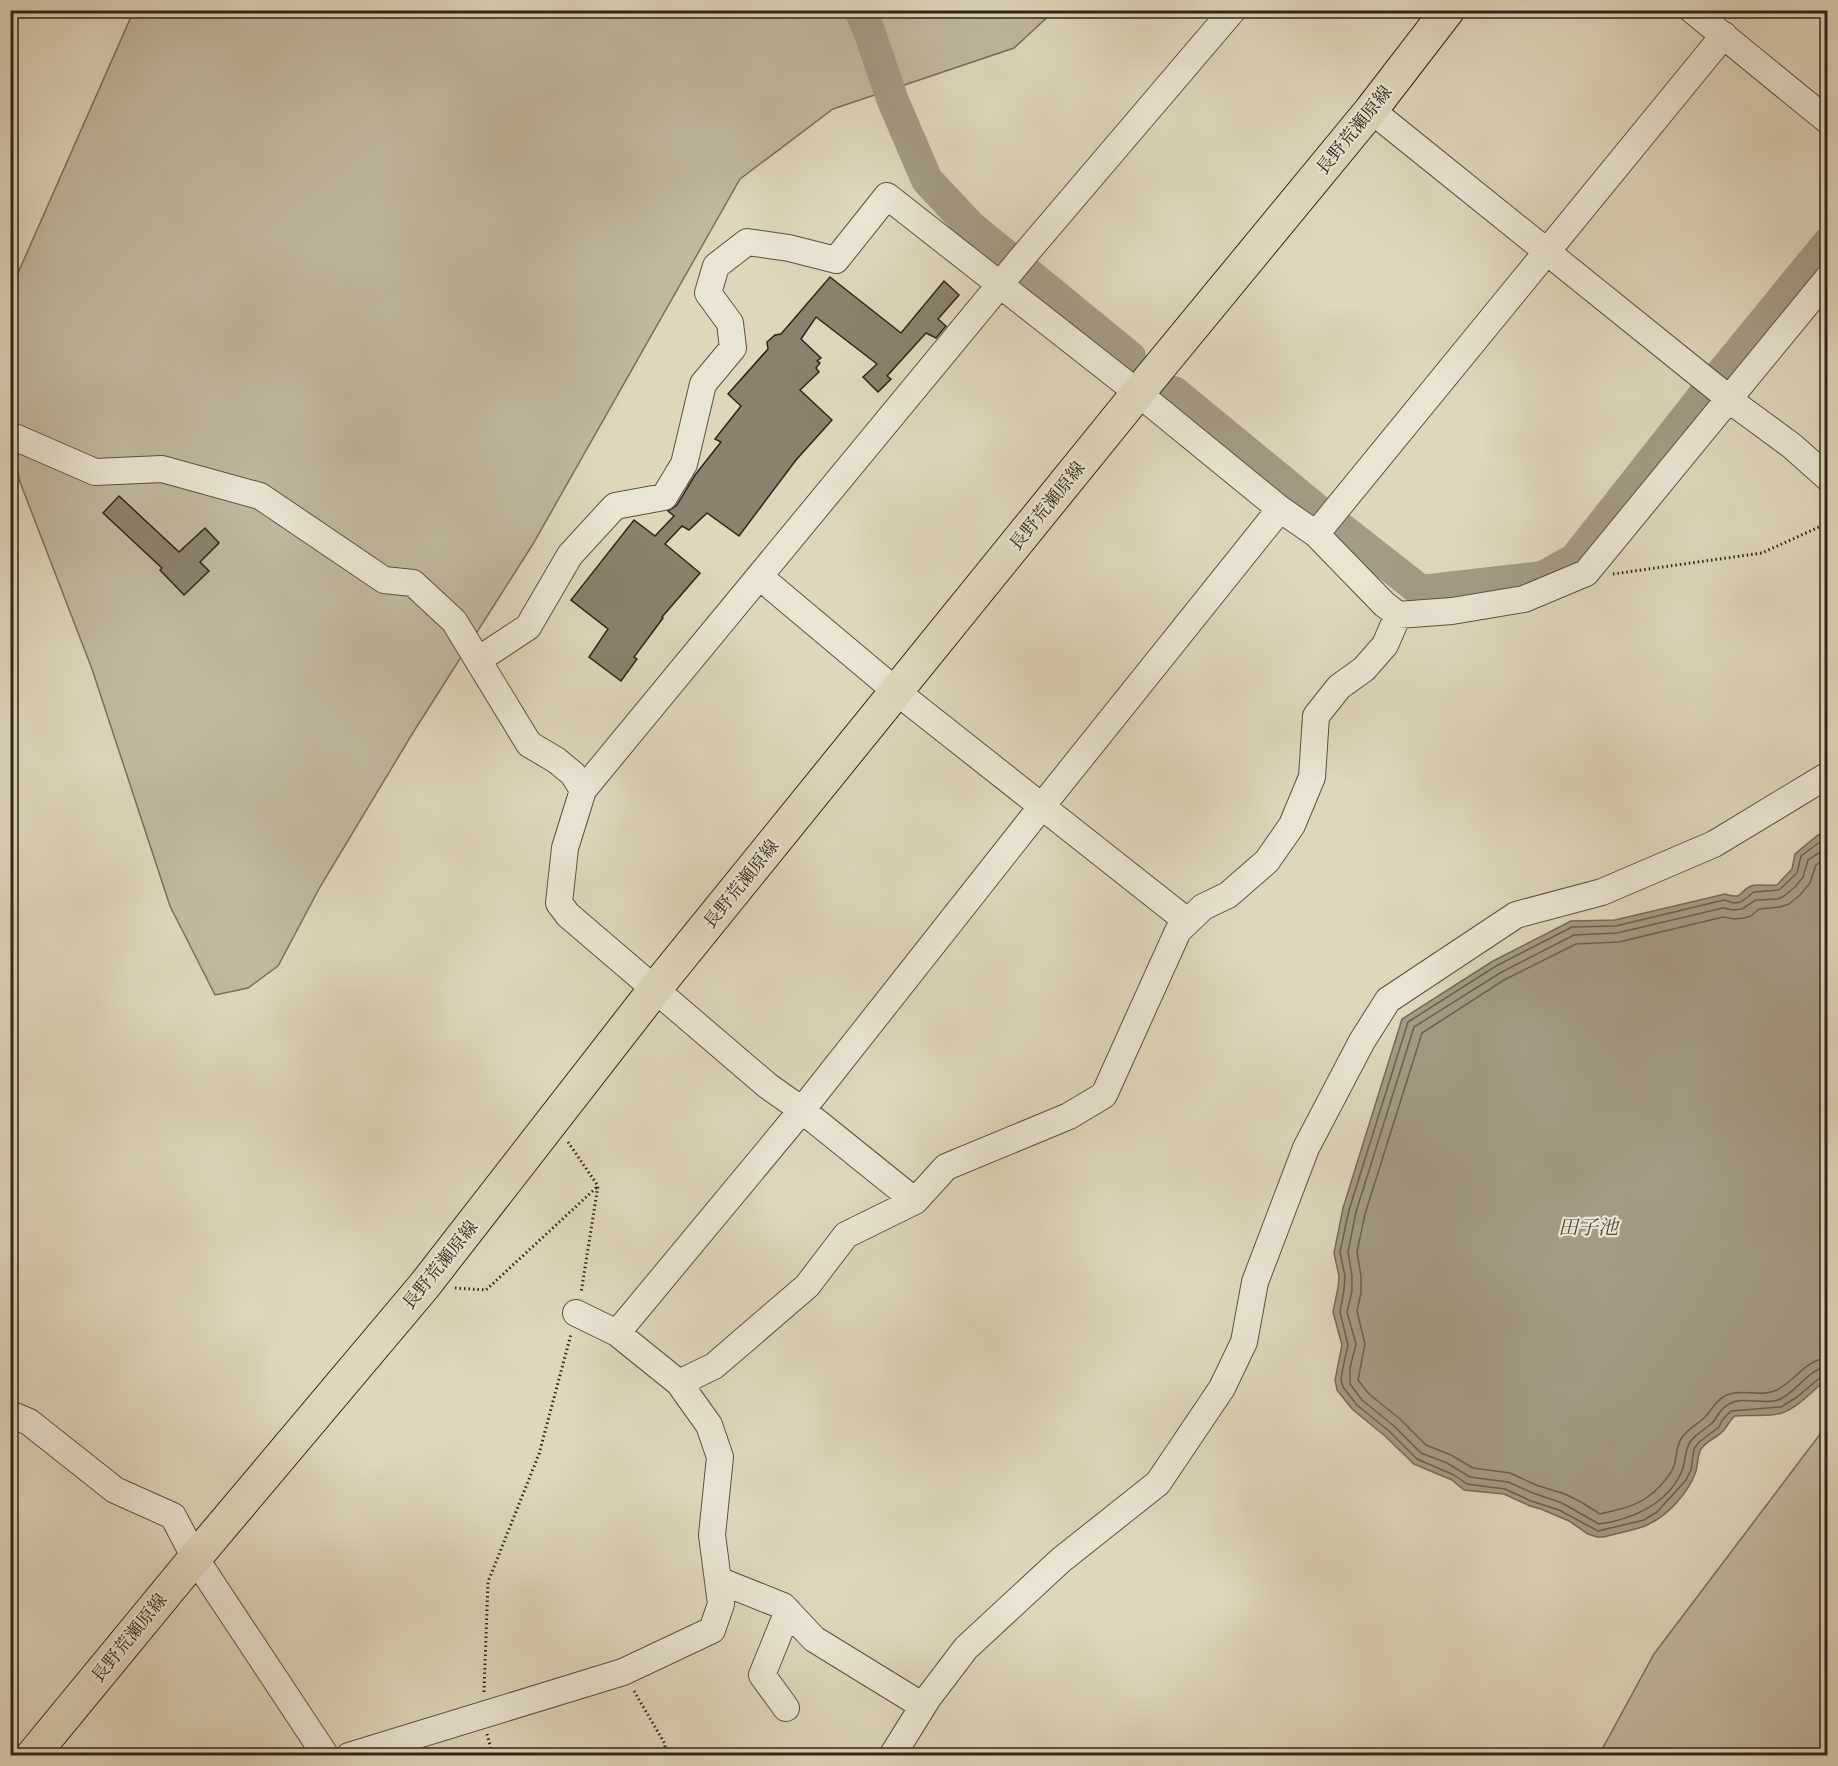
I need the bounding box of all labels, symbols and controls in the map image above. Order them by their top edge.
street label: 長野荒瀬原線 [1311,80,1397,180]
street label: 長野荒瀬原線 [1004,456,1090,556]
street label: 長野荒瀬原線 [698,834,784,934]
water label: 田子池 [1558,1214,1620,1241]
street label: 長野荒瀬原線 [397,1215,483,1315]
street label: 長野荒瀬原線 [86,1588,172,1688]

